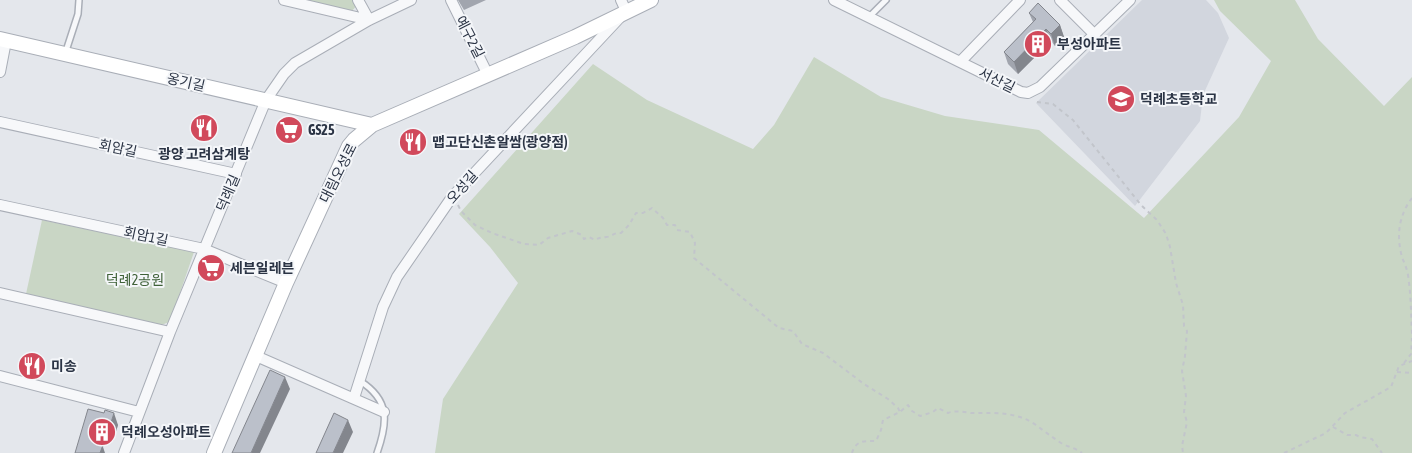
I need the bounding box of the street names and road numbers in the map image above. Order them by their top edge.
street label: 예구2길 [453,13,487,61]
street label: 서산길 [976,64,1018,96]
street label: 옹기길 [165,70,207,94]
street label: 회암길 [97,136,139,160]
street label: 대림오성로 [316,141,360,205]
street label: 오성길 [443,167,481,207]
street label: 덕례길 [213,172,243,214]
street label: 회암1길 [122,223,170,249]

